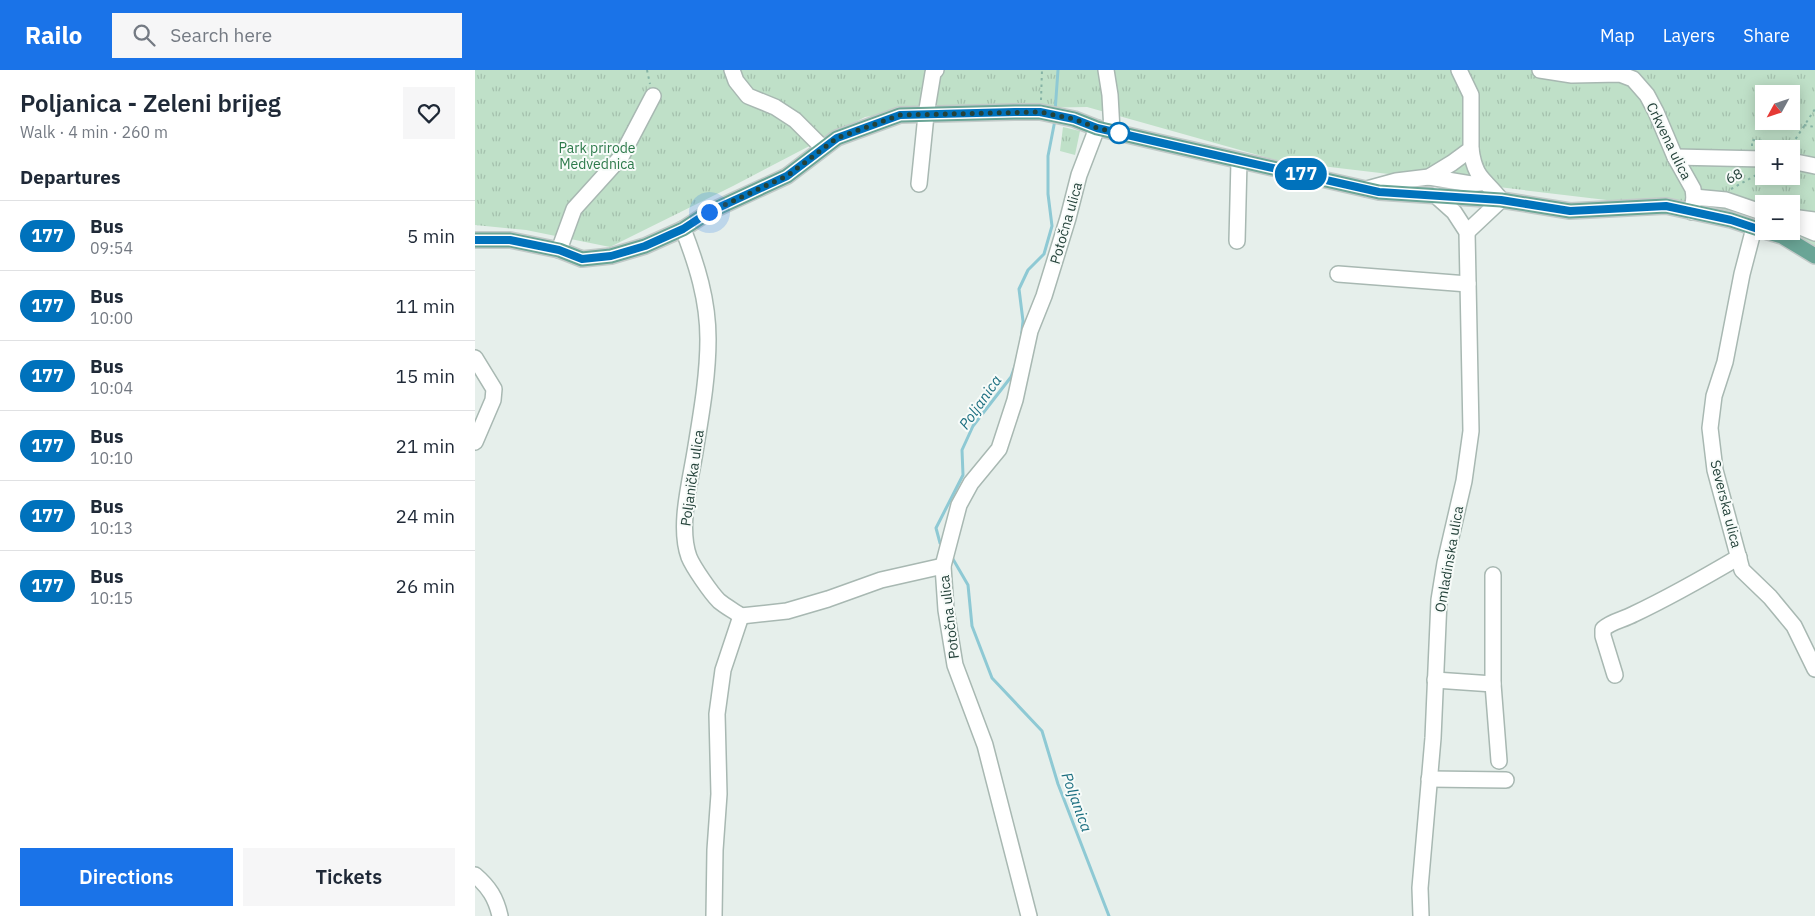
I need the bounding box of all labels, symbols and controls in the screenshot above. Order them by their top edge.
search box [112,13,462,58]
text: Railo [25,19,82,51]
icon: search [130,21,158,49]
text: Search here [170,23,272,47]
text: Map [1600,24,1635,47]
text: Layers [1663,24,1715,47]
text: Share [1743,24,1790,47]
north arrow [1755,85,1800,130]
map controls [1755,85,1800,240]
text: Poljanica - Zeleni brijeg [20,87,281,119]
button: heart [403,87,455,139]
street label: Crkvena ulica [1643,99,1696,183]
text: Walk · 4 min · 260 m [20,122,168,142]
unlabelled marker [1108,122,1130,144]
park label: Park prirode Medvednica [558,139,636,173]
button: + [1755,140,1800,185]
line badge: 177 [1272,158,1330,190]
text: 177 [1285,162,1317,185]
street label: 68 [1722,164,1746,188]
text: Departures [20,165,120,189]
street label: Potočna ulica [1046,180,1086,266]
button: − [1755,195,1800,240]
your location [697,200,722,225]
text: Bus [90,214,124,238]
text: 177 [31,224,64,247]
text: 5 min [407,224,455,248]
text: 09:54 [90,238,133,258]
text: Bus [90,284,124,308]
text: 177 [31,294,64,317]
text: 11 min [396,294,455,318]
text: 10:00 [90,308,133,328]
text: Bus [90,354,124,378]
text: 177 [31,364,64,387]
text: 15 min [396,364,455,388]
water label: Poljanica [955,371,1006,433]
text: 10:04 [90,378,133,398]
text: Bus [90,424,124,448]
street label: Poljanička ulica [676,428,708,527]
text: 177 [31,434,64,457]
text: 21 min [396,434,455,458]
text: 10:10 [90,448,133,468]
street label: Severska ulica [1706,458,1746,550]
text: Bus [90,494,124,518]
text: 177 [31,504,64,527]
text: 24 min [396,504,455,528]
street label: Omladinska ulica [1431,504,1467,614]
text: 10:13 [90,518,133,538]
text: Bus [90,564,124,588]
text: 177 [31,574,64,597]
text: 26 min [396,574,455,598]
street label: Potočna ulica [935,574,963,660]
text: 10:15 [90,588,133,608]
water label: Poljanica [1058,770,1097,834]
button: Directions [20,848,233,906]
button: Tickets [243,848,455,906]

